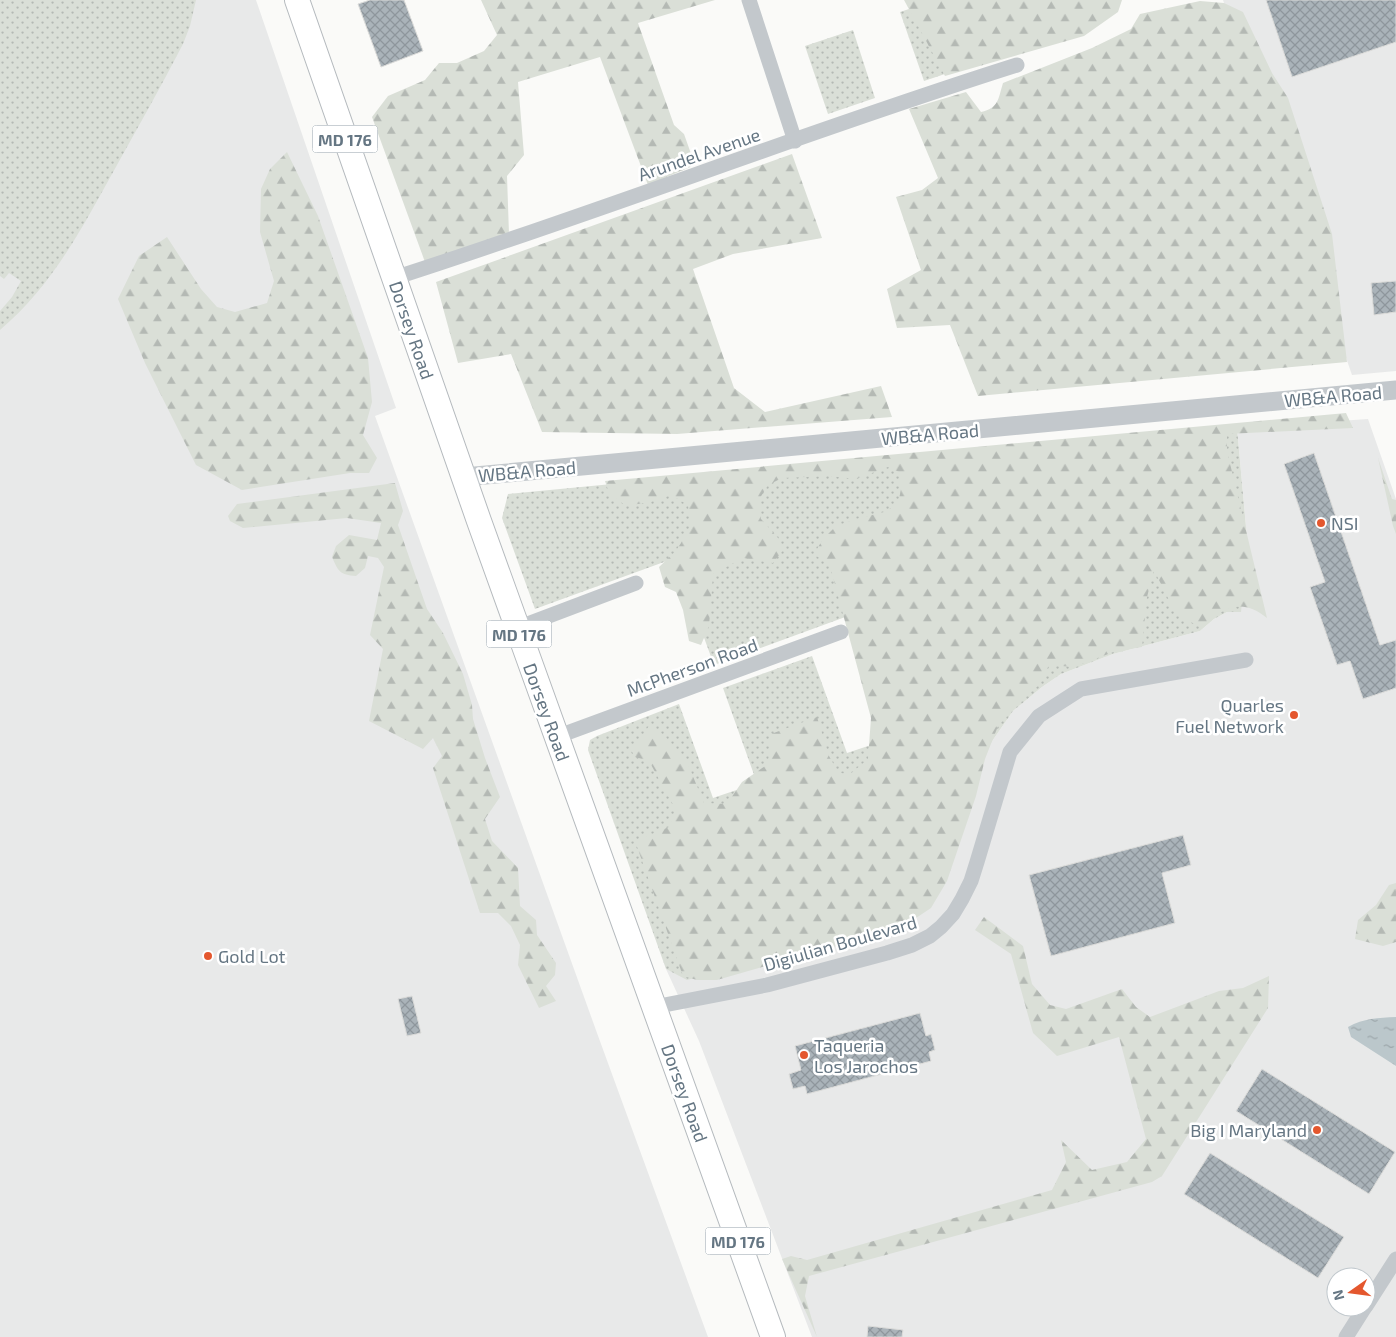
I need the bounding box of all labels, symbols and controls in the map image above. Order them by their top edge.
street label: Arundel Avenue [635,123,763,185]
road number: MD 176 [312,126,378,152]
street label: Dorsey Road [385,278,439,382]
street label: WB&A Road [1283,381,1383,411]
street label: WB&A Road [880,419,980,449]
street label: WB&A Road [477,456,577,486]
place label: NSI [1331,512,1359,534]
marker: NSI [1315,517,1327,529]
road number: MD 176 [486,620,552,648]
street label: McPherson Road [623,633,761,701]
street label: Dorsey Road [519,660,575,764]
place label: Quarles Fuel Network [1175,694,1284,737]
marker: Quarles Fuel Network [1288,709,1300,721]
street label: Digiulian Boulevard [761,911,919,975]
place label: Gold Lot [218,945,286,967]
marker: Gold Lot [202,950,214,962]
place label: Taqueria Los Jarochos [814,1034,918,1077]
street label: Dorsey Road [657,1041,713,1145]
marker: Taqueria Los Jarochos [798,1049,810,1061]
place label: Big I Maryland [1190,1119,1307,1141]
marker: Big I Maryland [1311,1124,1323,1136]
road number: MD 176 [706,1228,770,1254]
north arrow [1326,1267,1376,1317]
text: N [1328,1288,1347,1302]

